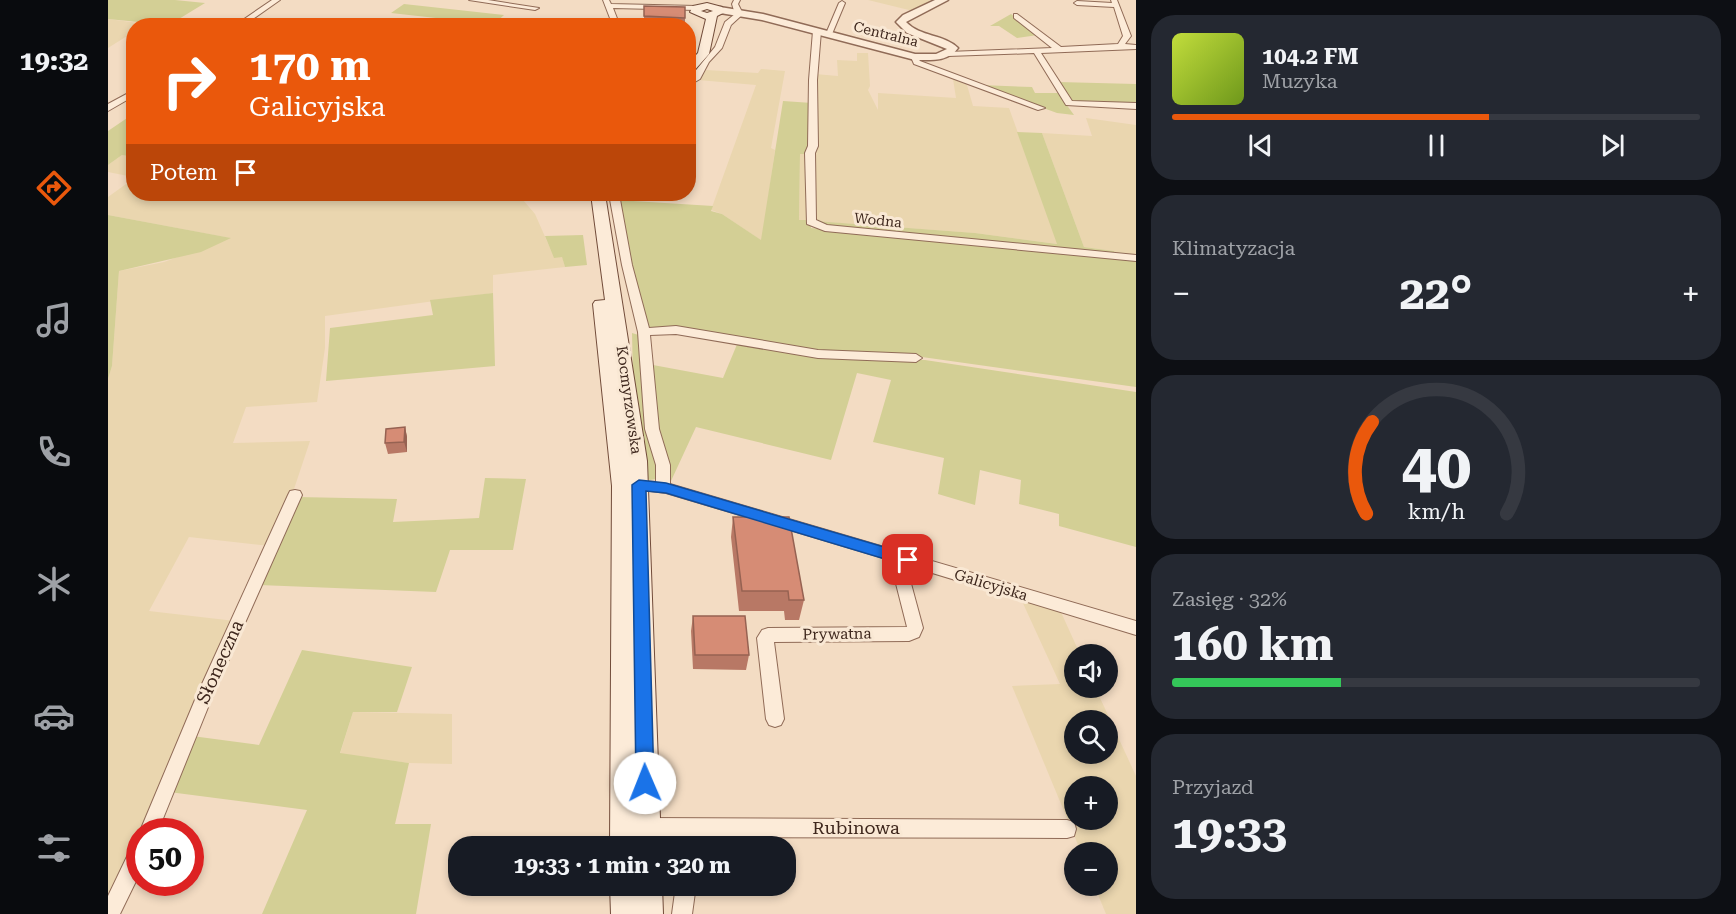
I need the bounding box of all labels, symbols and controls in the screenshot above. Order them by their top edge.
street label: Centralna [852,18,920,50]
text: 170 m [249,41,371,90]
icon: right [150,42,228,120]
text: 104.2 FM [1262,44,1359,69]
text: 19:32 [20,45,88,77]
text: Muzyka [1262,69,1338,93]
text: Galicyjska [249,91,385,123]
icon: previous [1244,129,1277,162]
icon: pause [1420,129,1453,162]
icon: next [1596,129,1629,162]
icon: arrive [229,156,262,189]
text: Potem [150,160,217,185]
icon: directions [33,167,75,209]
street label: Wodna [853,210,903,230]
text: Klimatyzacja [1172,236,1295,260]
text: 22° [1400,267,1472,320]
text: − [1172,274,1190,313]
text: + [1682,274,1700,313]
icon: music [33,299,75,341]
street label: Kocmyrzowska [612,345,646,455]
text: 40 [1401,430,1471,503]
icon: phone [33,431,75,473]
text: km/h [1407,499,1465,524]
pin [882,534,933,585]
icon: arrive [891,543,924,576]
icon: climate [33,563,75,605]
street label: Galicyjska [952,565,1030,605]
text: Zasięg · 32% [1172,587,1287,611]
street label: Słoneczna [192,616,247,707]
text: 160 km [1172,618,1333,671]
street label: Prywatna [802,624,872,644]
map controls [1064,644,1118,896]
button: sound [1064,644,1118,698]
icon: car [33,695,75,737]
button: search [1064,710,1118,764]
position arrow [613,751,677,815]
text: Przyjazd [1172,775,1254,799]
button: + [1064,776,1118,830]
text: 19:33 [1172,806,1287,859]
street label: Rubinowa [812,817,900,838]
speed limit sign: 50 [126,818,204,896]
icon: filters [33,827,75,869]
button: − [1064,842,1118,896]
text: 19:33 · 1 min · 320 m [513,853,731,878]

